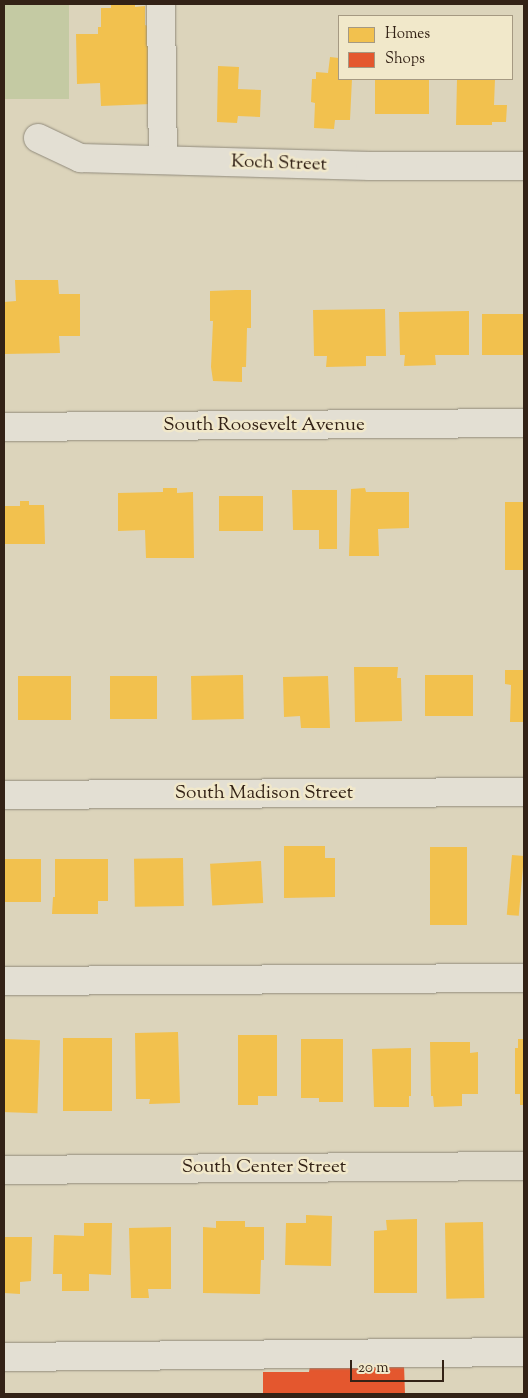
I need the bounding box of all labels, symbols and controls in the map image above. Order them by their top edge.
legend [338,15,513,80]
text: Homes [385,24,430,45]
text: Shops [385,49,425,70]
street label: Koch Street [231,151,327,177]
street label: South Roosevelt Avenue [163,415,365,437]
street label: South Madison Street [175,783,353,805]
street label: South Center Street [182,1157,346,1179]
scale bar [353,1350,447,1382]
text: 20 m [358,1358,389,1379]

